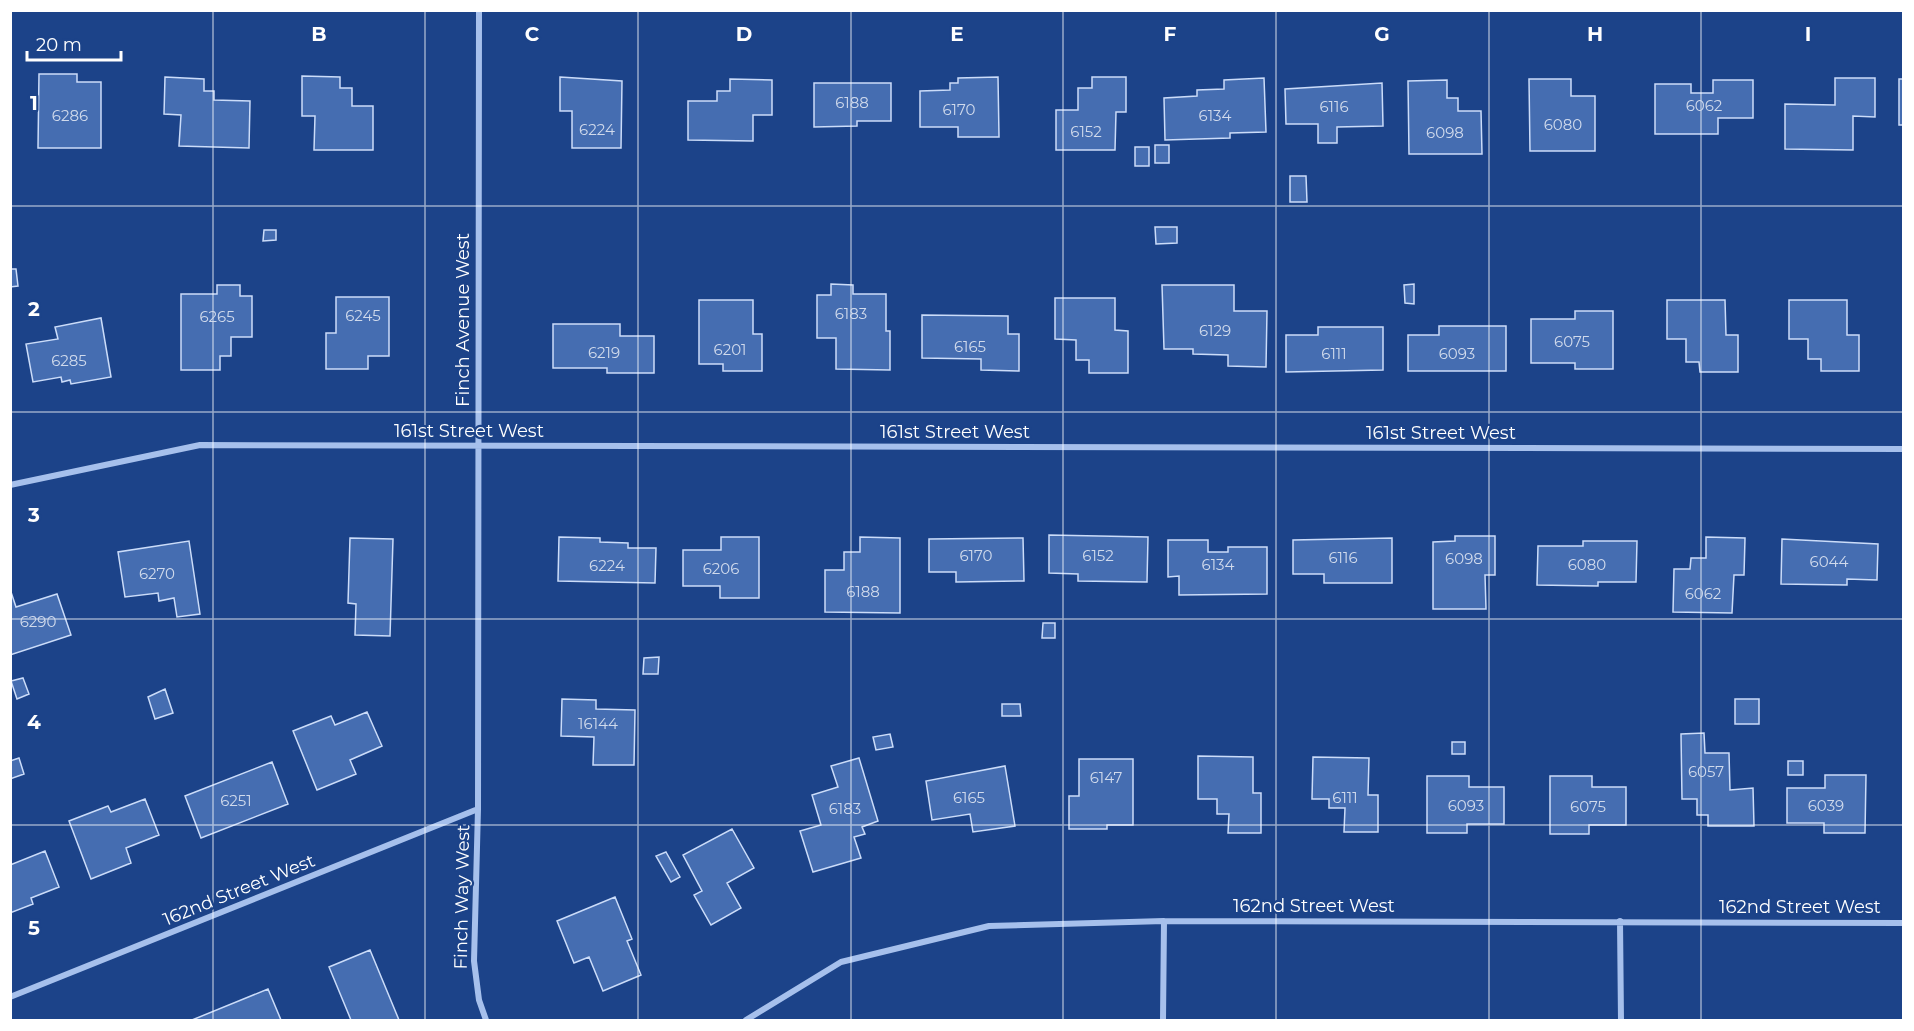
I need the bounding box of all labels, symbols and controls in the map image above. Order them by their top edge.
text: B [311,22,327,46]
text: C [525,22,540,46]
text: D [736,22,752,46]
text: E [950,22,964,46]
text: F [1164,22,1177,46]
text: G [1374,22,1390,46]
text: H [1587,22,1603,46]
text: I [1805,22,1811,46]
scale bar [27,24,122,62]
text: 20 m [36,34,82,56]
text: 1 [30,91,38,115]
house number: 6188 [835,93,869,112]
house number: 6062 [1686,96,1722,115]
house number: 6116 [1319,97,1349,116]
house number: 6170 [942,100,976,119]
house number: 6286 [52,106,88,125]
house number: 6134 [1199,106,1232,125]
house number: 6080 [1544,115,1582,134]
house number: 6224 [579,120,615,139]
house number: 6152 [1070,122,1102,141]
house number: 6098 [1426,123,1464,142]
street label: Finch Avenue West [452,233,474,407]
text: 2 [28,297,40,321]
house number: 6183 [835,304,867,323]
house number: 6245 [345,306,381,325]
house number: 6265 [199,307,235,326]
house number: 6129 [1199,321,1231,340]
house number: 6075 [1554,332,1590,351]
house number: 6165 [954,337,986,356]
house number: 6201 [714,340,746,359]
house number: 6219 [588,343,620,362]
house number: 6111 [1321,344,1347,363]
house number: 6093 [1439,344,1475,363]
house number: 6285 [51,351,87,370]
street label: 161st Street West [394,420,544,442]
street label: 161st Street West [880,421,1030,443]
street label: 161st Street West [1366,422,1516,444]
text: 3 [27,503,40,527]
house number: 6170 [959,546,993,565]
house number: 6152 [1082,546,1114,565]
house number: 6116 [1328,548,1358,567]
house number: 6098 [1445,549,1483,568]
house number: 6044 [1810,552,1849,571]
house number: 6134 [1202,555,1235,574]
house number: 6080 [1568,555,1606,574]
house number: 6224 [589,556,625,575]
house number: 6206 [703,559,739,578]
house number: 6270 [139,564,175,583]
house number: 6188 [846,582,880,601]
house number: 6062 [1685,584,1721,603]
house number: 6290 [20,612,56,631]
text: 4 [27,710,41,734]
house number: 16144 [578,714,618,733]
house number: 6057 [1688,762,1724,781]
house number: 6147 [1090,768,1122,787]
house number: 6165 [953,788,985,807]
house number: 6111 [1332,788,1358,807]
house number: 6251 [220,791,252,810]
house number: 6093 [1448,796,1484,815]
house number: 6039 [1808,796,1844,815]
house number: 6075 [1570,797,1606,816]
house number: 6183 [829,799,861,818]
street label: Finch Way West [450,824,474,970]
street label: 162nd Street West [160,849,318,931]
street label: 162nd Street West [1233,895,1395,917]
street label: 162nd Street West [1719,896,1881,918]
text: 5 [28,916,40,940]

